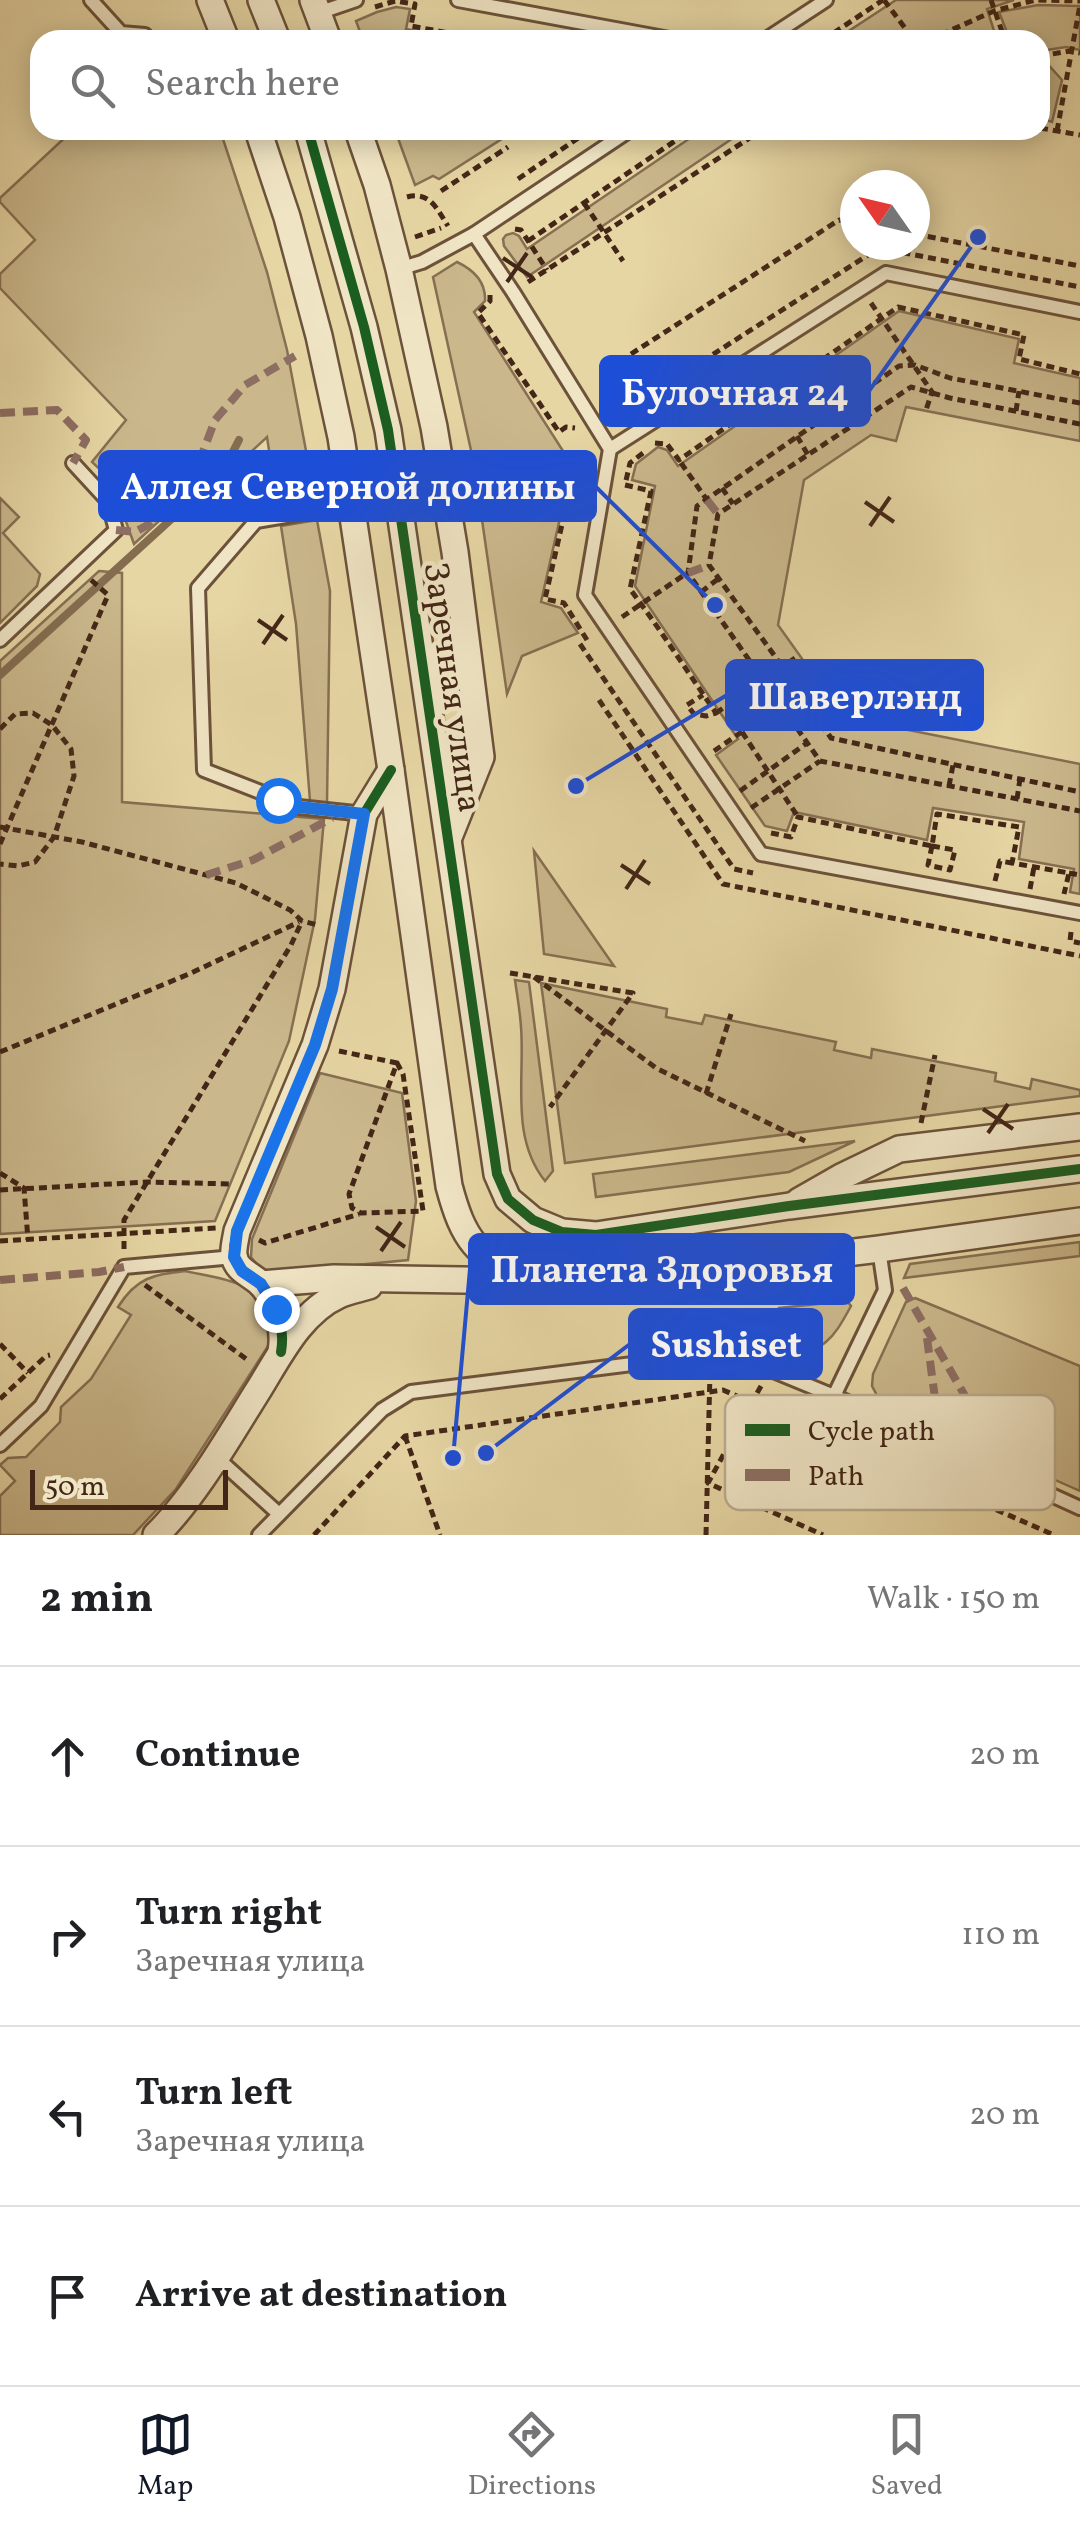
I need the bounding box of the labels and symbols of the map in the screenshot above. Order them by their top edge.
north arrow [840,170,930,260]
callout: Булочная 24 [601,357,869,425]
text: Булочная 24 [621,369,849,422]
callout: Аллея Северной долины [100,452,595,520]
text: Аллея Северной долины [120,463,576,516]
street label: Заречная улица [410,559,492,816]
callout: Шаверлэнд [727,661,982,729]
text: Шаверлэнд [748,673,962,726]
route start [256,778,302,824]
callout: Планета Здоровья [470,1235,853,1303]
text: Планета Здоровья [490,1246,834,1299]
route end [254,1287,300,1333]
callout: Sushiset [630,1310,821,1378]
text: Sushiset [650,1321,802,1374]
legend [725,1395,1055,1510]
text: Cycle path [808,1413,935,1452]
text: Path [808,1458,864,1497]
scale bar [30,1465,228,1510]

